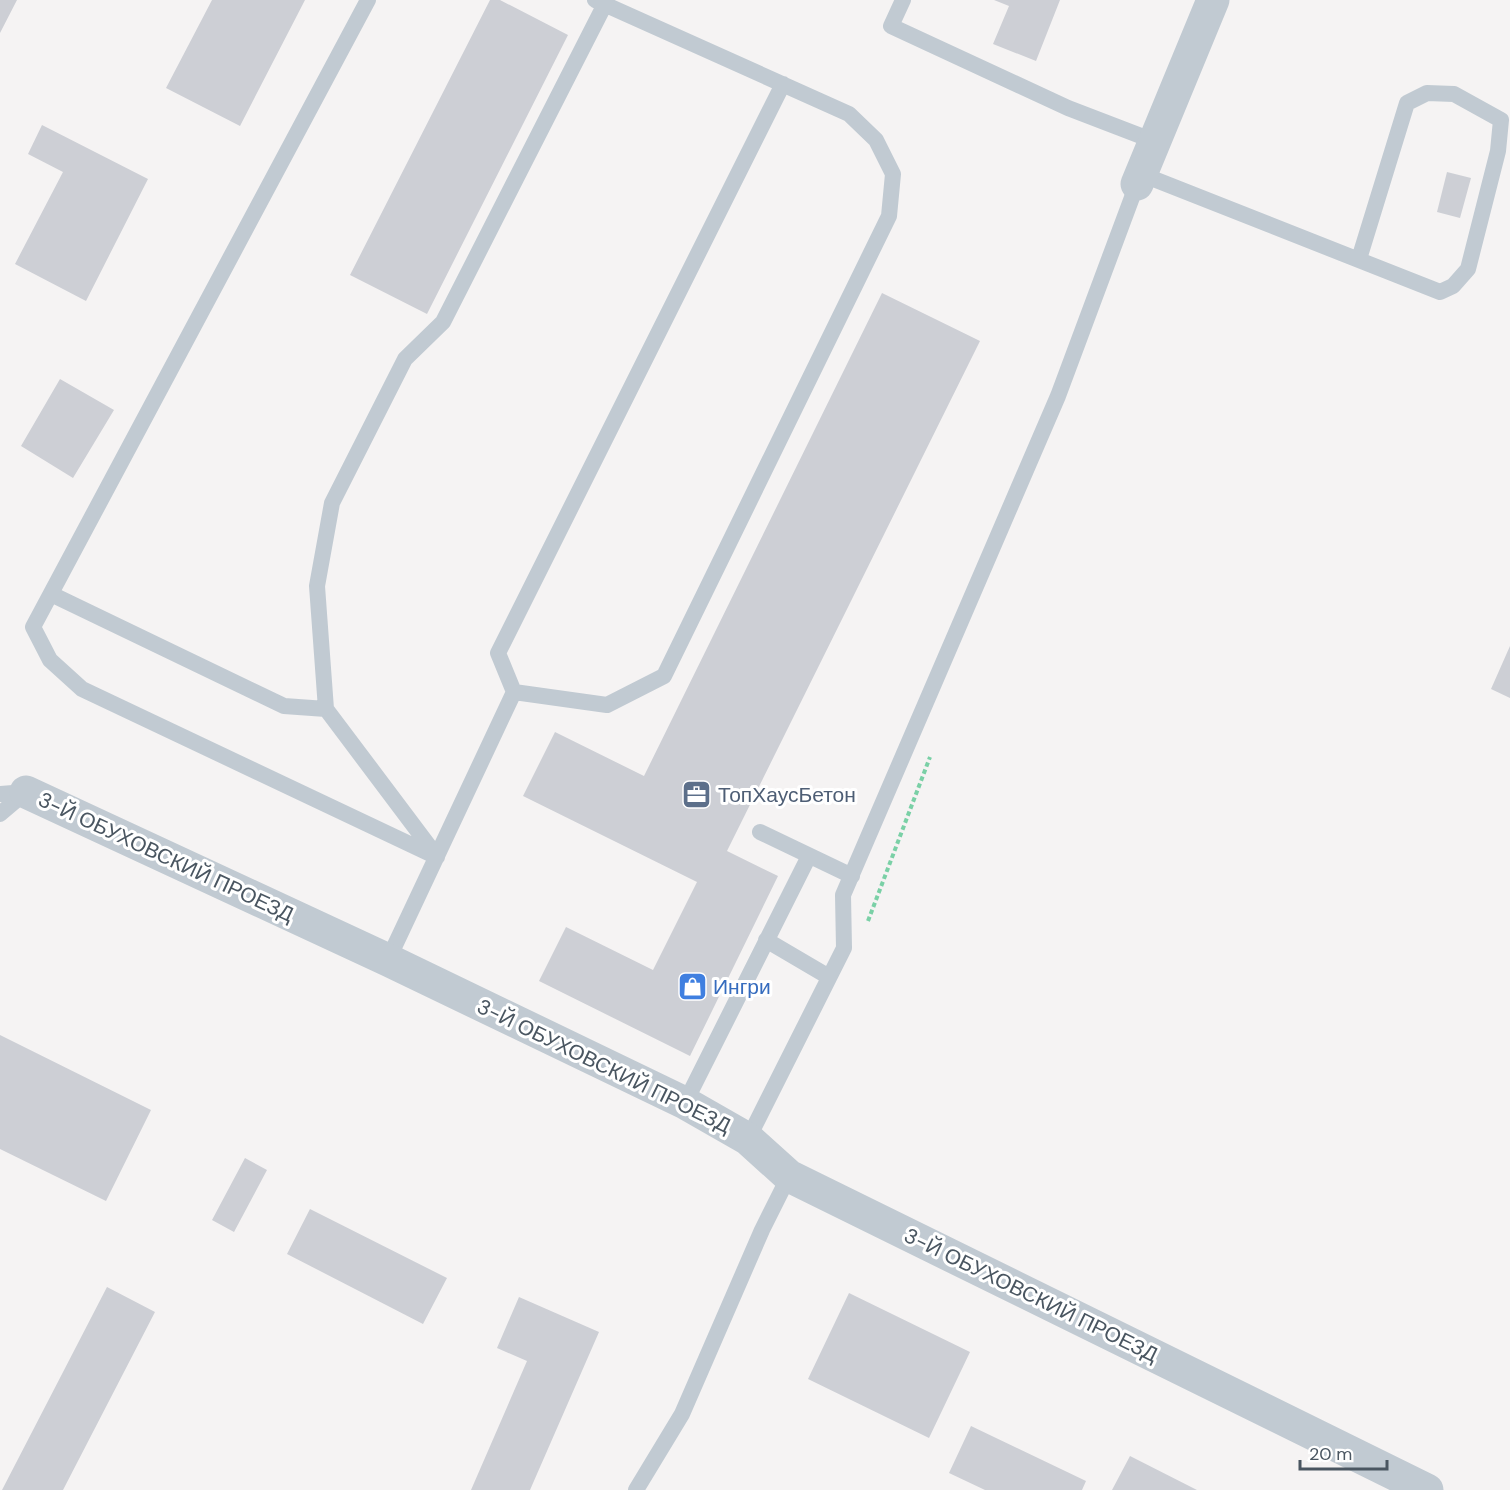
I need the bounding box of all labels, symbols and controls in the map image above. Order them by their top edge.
office icon: ТопХаусБетон [681,779,713,811]
place label: ТопХаусБетон [718,781,856,809]
street label: 3-Й ОБУХОВСКИЙ ПРОЕЗД [34,785,298,929]
shop icon: Ингри [676,971,708,1003]
place label: Ингри [713,973,771,1001]
street label: 3-Й ОБУХОВСКИЙ ПРОЕЗД [472,992,736,1140]
street label: 3-Й ОБУХОВСКИЙ ПРОЕЗД [899,1221,1163,1369]
scale bar [1300,1433,1387,1471]
text: 20 m [1309,1442,1352,1466]

